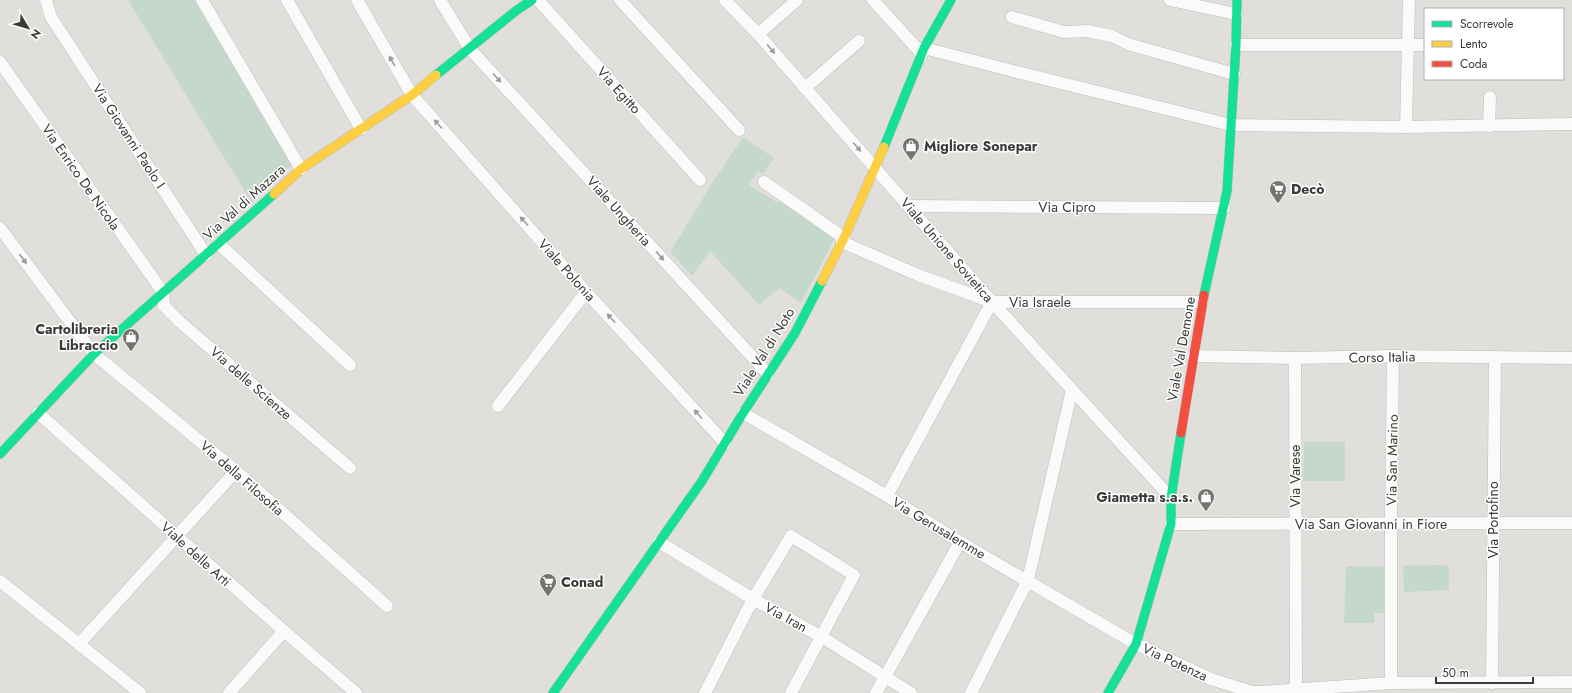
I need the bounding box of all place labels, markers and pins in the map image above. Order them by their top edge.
shop icon: Migliore Sonepar [901,136,921,161]
place label: Migliore Sonepar [924,136,1038,156]
supermarket icon: Decò [1268,179,1288,204]
place label: Decò [1291,179,1324,199]
place label: Cartolibreria Libraccio [35,319,118,355]
shop icon: Cartolibreria Libraccio [121,327,141,352]
place label: Giametta s.a.s. [1096,487,1193,507]
shop icon: Giametta s.a.s. [1196,487,1216,512]
supermarket icon: Conad [538,572,558,597]
place label: Conad [561,572,603,592]

